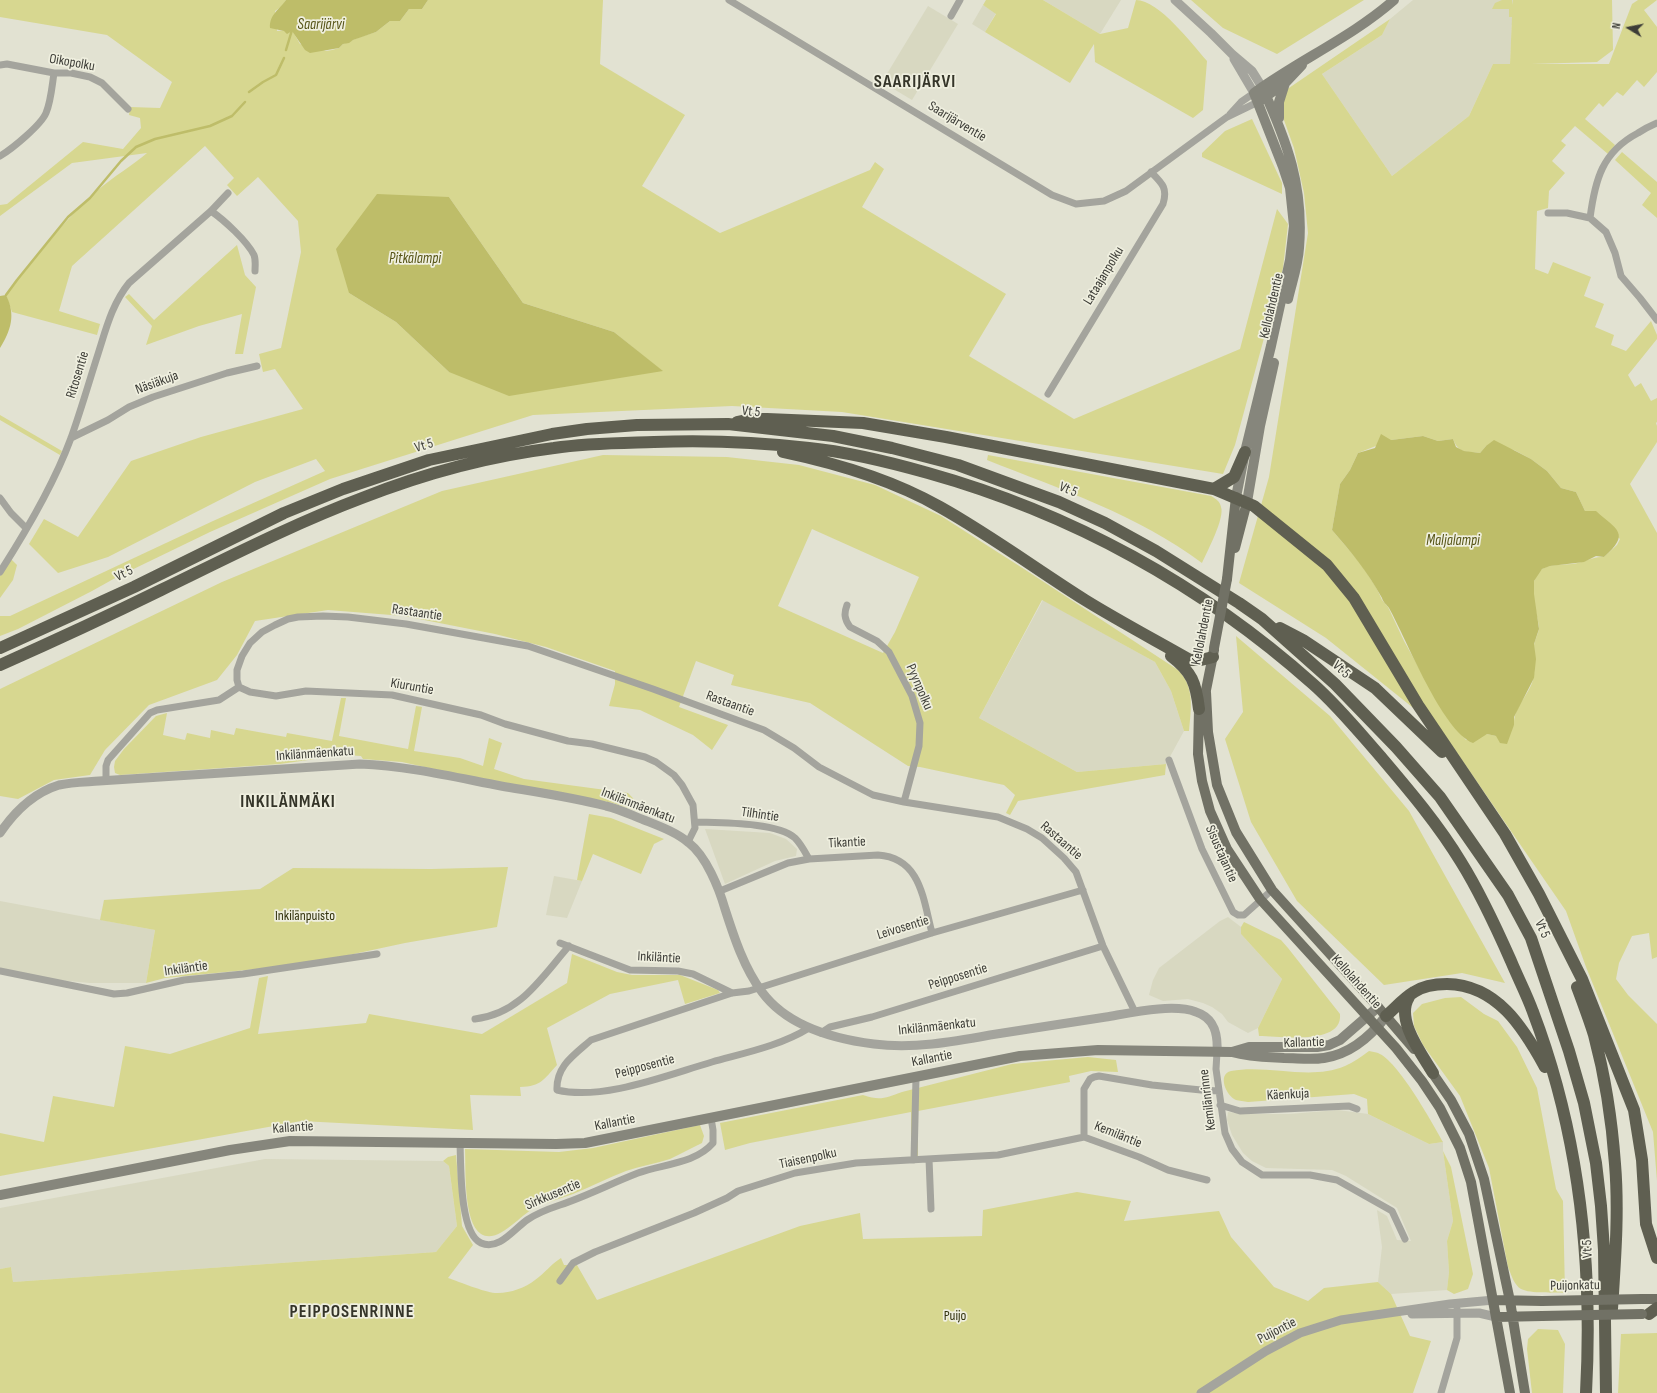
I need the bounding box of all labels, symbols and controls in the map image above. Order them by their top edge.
north arrow [1609,8,1649,48]
water label: Saarijärvi [298,16,344,34]
text: N [1610,22,1624,30]
street label: Oikopolku [48,51,96,75]
district label: SAARIJÄRVI [874,71,956,93]
street label: Saarijärventie [925,98,989,146]
street label: Lataajanpolku [1080,244,1128,308]
water label: Pitkälampi [389,250,441,268]
street label: Kellolahdentie [1256,272,1288,340]
street label: Ritosentie [63,349,93,401]
street label: Näsiäkuja [133,367,181,399]
street label: Vt 5 [741,403,761,421]
street label: Vt 5 [413,435,435,457]
street label: Vt 5 [1056,479,1080,501]
water label: Maljalampi [1426,532,1480,550]
street label: Vt 5 [112,562,136,586]
street label: Kellolahdentie [1188,598,1218,666]
street label: Rastaantie [391,601,443,625]
street label: Vt 5 [1329,658,1353,682]
street label: Pyynpolku [902,661,936,713]
street label: Kiuruntie [389,675,435,699]
street label: Rastaantie [704,688,756,720]
street label: Inkilänmäenkatu [276,743,354,765]
street label: Inkilänmäenkatu [599,784,677,828]
district label: INKILÄNMÄKI [240,791,336,813]
street label: Tilhintie [740,804,780,826]
street label: Rastaantie [1037,818,1085,864]
street label: Sisustajantie [1201,823,1241,885]
street label: Tikantie [828,834,866,852]
park label: Inkilänpuisto [275,908,335,924]
street label: Leivosentie [875,912,931,944]
street label: Vt 5 [1531,917,1553,941]
street label: Inkiläntie [637,948,681,968]
street label: Kellolahdentie [1327,952,1385,1012]
street label: Inkiläntie [163,958,209,980]
street label: Peipposentie [926,960,990,994]
street label: Inkilänmäenkatu [898,1015,976,1039]
street label: Kallantie [1283,1034,1325,1052]
street label: Kallantie [910,1047,954,1071]
street label: Peipposentie [613,1051,677,1083]
street label: Kemilänrinne [1196,1068,1220,1132]
street label: Käenkuja [1266,1086,1310,1104]
street label: Kallantie [593,1111,637,1135]
street label: Kallantie [272,1118,314,1138]
street label: Kemiläntie [1092,1118,1144,1152]
street label: Tiaisenpolku [778,1145,838,1173]
street label: Sirkkusentie [523,1176,583,1214]
street label: Vt 5 [1579,1240,1597,1258]
street label: Puijonkatu [1550,1277,1600,1295]
district label: PEIPPOSENRINNE [290,1301,414,1323]
park label: Puijo [944,1308,966,1324]
street label: Puijontie [1255,1314,1299,1348]

